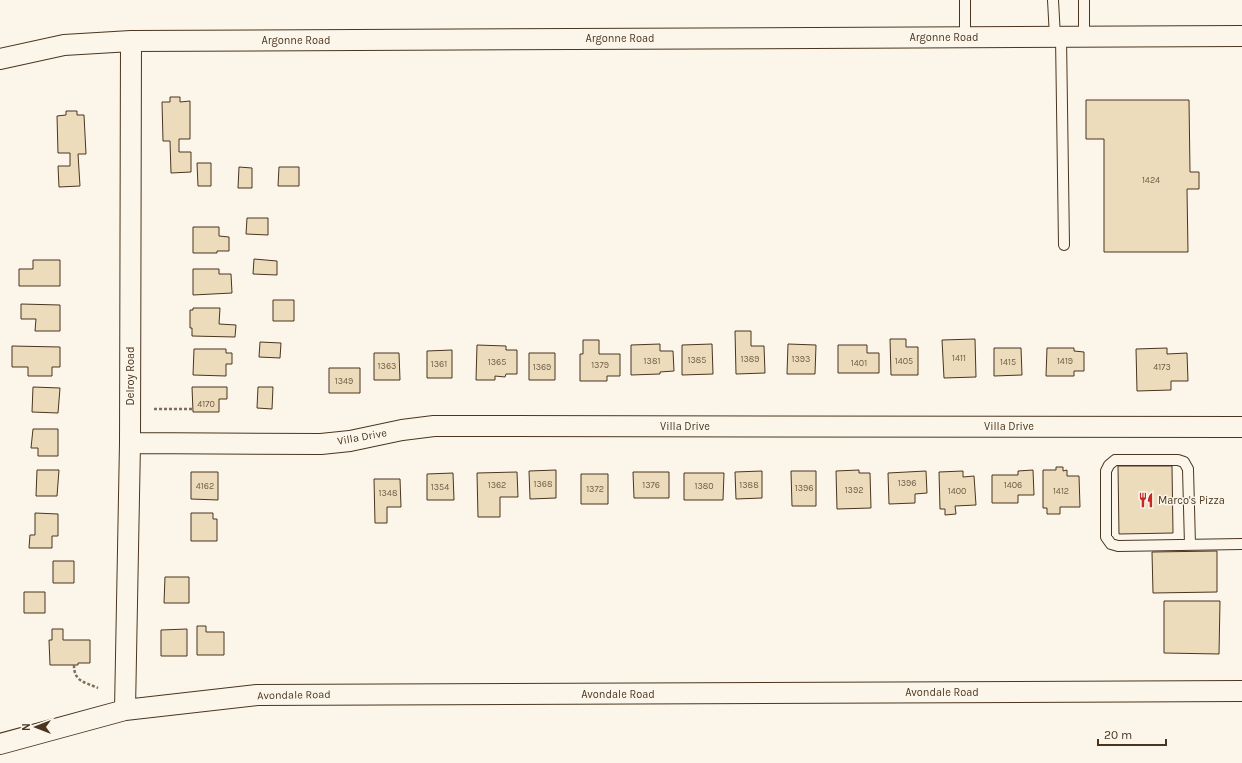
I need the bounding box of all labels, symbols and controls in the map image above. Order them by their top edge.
street label: Argonne Road [909,31,979,44]
street label: Argonne Road [585,32,655,45]
street label: Argonne Road [261,34,331,47]
house number: 1424 [1142,175,1160,185]
street label: Delroy Road [124,346,137,406]
house number: 1411 [952,353,966,363]
house number: 1389 [740,354,760,364]
house number: 1393 [792,354,810,364]
house number: 1385 [688,355,706,365]
house number: 1381 [644,356,660,366]
house number: 1405 [895,356,913,366]
house number: 1419 [1057,356,1073,366]
house number: 1365 [488,357,506,367]
house number: 1415 [1000,357,1016,367]
house number: 1401 [851,358,867,368]
house number: 1361 [431,359,447,369]
house number: 1379 [591,360,609,370]
house number: 1363 [378,361,396,371]
house number: 1369 [533,362,551,372]
house number: 4173 [1153,362,1171,372]
house number: 1349 [335,376,353,386]
house number: 4170 [197,399,215,409]
street label: Villa Drive [660,420,710,433]
street label: Villa Drive [984,420,1034,433]
street label: Villa Drive [336,426,388,448]
house number: 1396 [898,478,916,488]
house number: 1368 [534,479,553,489]
house number: 1362 [488,480,506,490]
house number: 1376 [642,480,660,490]
house number: 1388 [739,480,759,490]
house number: 1406 [1004,480,1022,490]
house number: 4162 [196,481,214,491]
house number: 1380 [694,481,714,491]
house number: 1354 [431,482,449,492]
house number: 1396 [795,483,813,493]
house number: 1372 [586,484,604,494]
house number: 1392 [845,485,863,495]
house number: 1400 [948,486,966,496]
house number: 1412 [1053,486,1069,496]
house number: 1348 [379,488,398,498]
restaurant icon: Marco's Pizza [1137,491,1155,509]
place label: Marco's Pizza [1158,494,1225,507]
street label: Avondale Road [905,686,979,699]
street label: Avondale Road [257,688,331,702]
street label: Avondale Road [581,688,655,701]
north arrow [16,707,56,747]
scale bar [1098,721,1166,747]
text: N [20,723,33,731]
text: 20 m [1104,728,1132,742]

